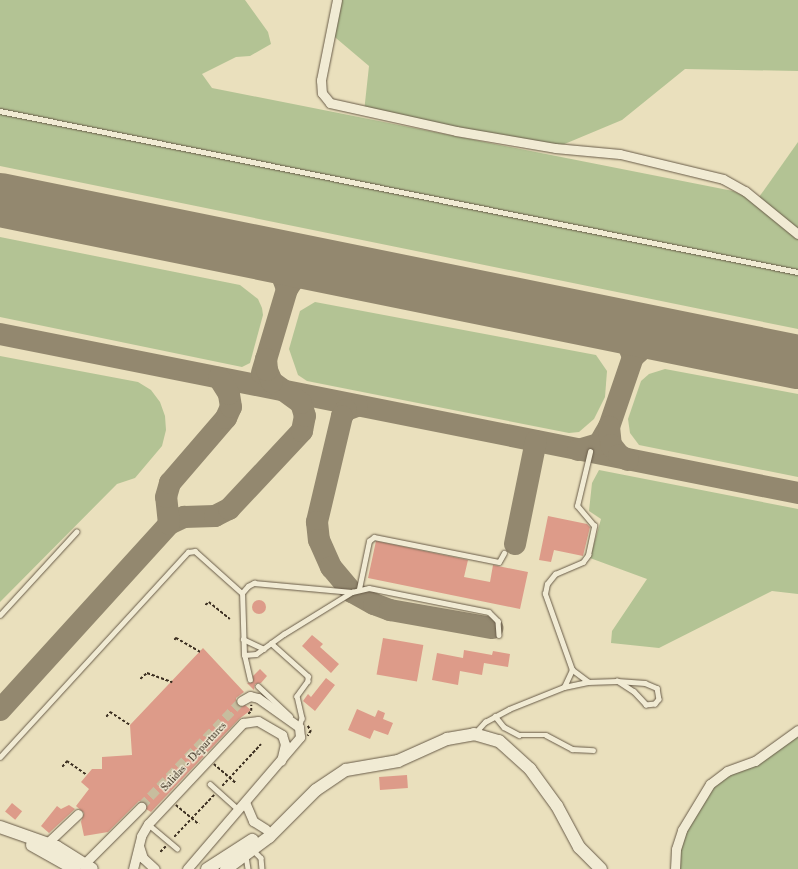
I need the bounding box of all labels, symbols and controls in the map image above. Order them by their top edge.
street label: Salidas - Departures [158,719,230,795]

